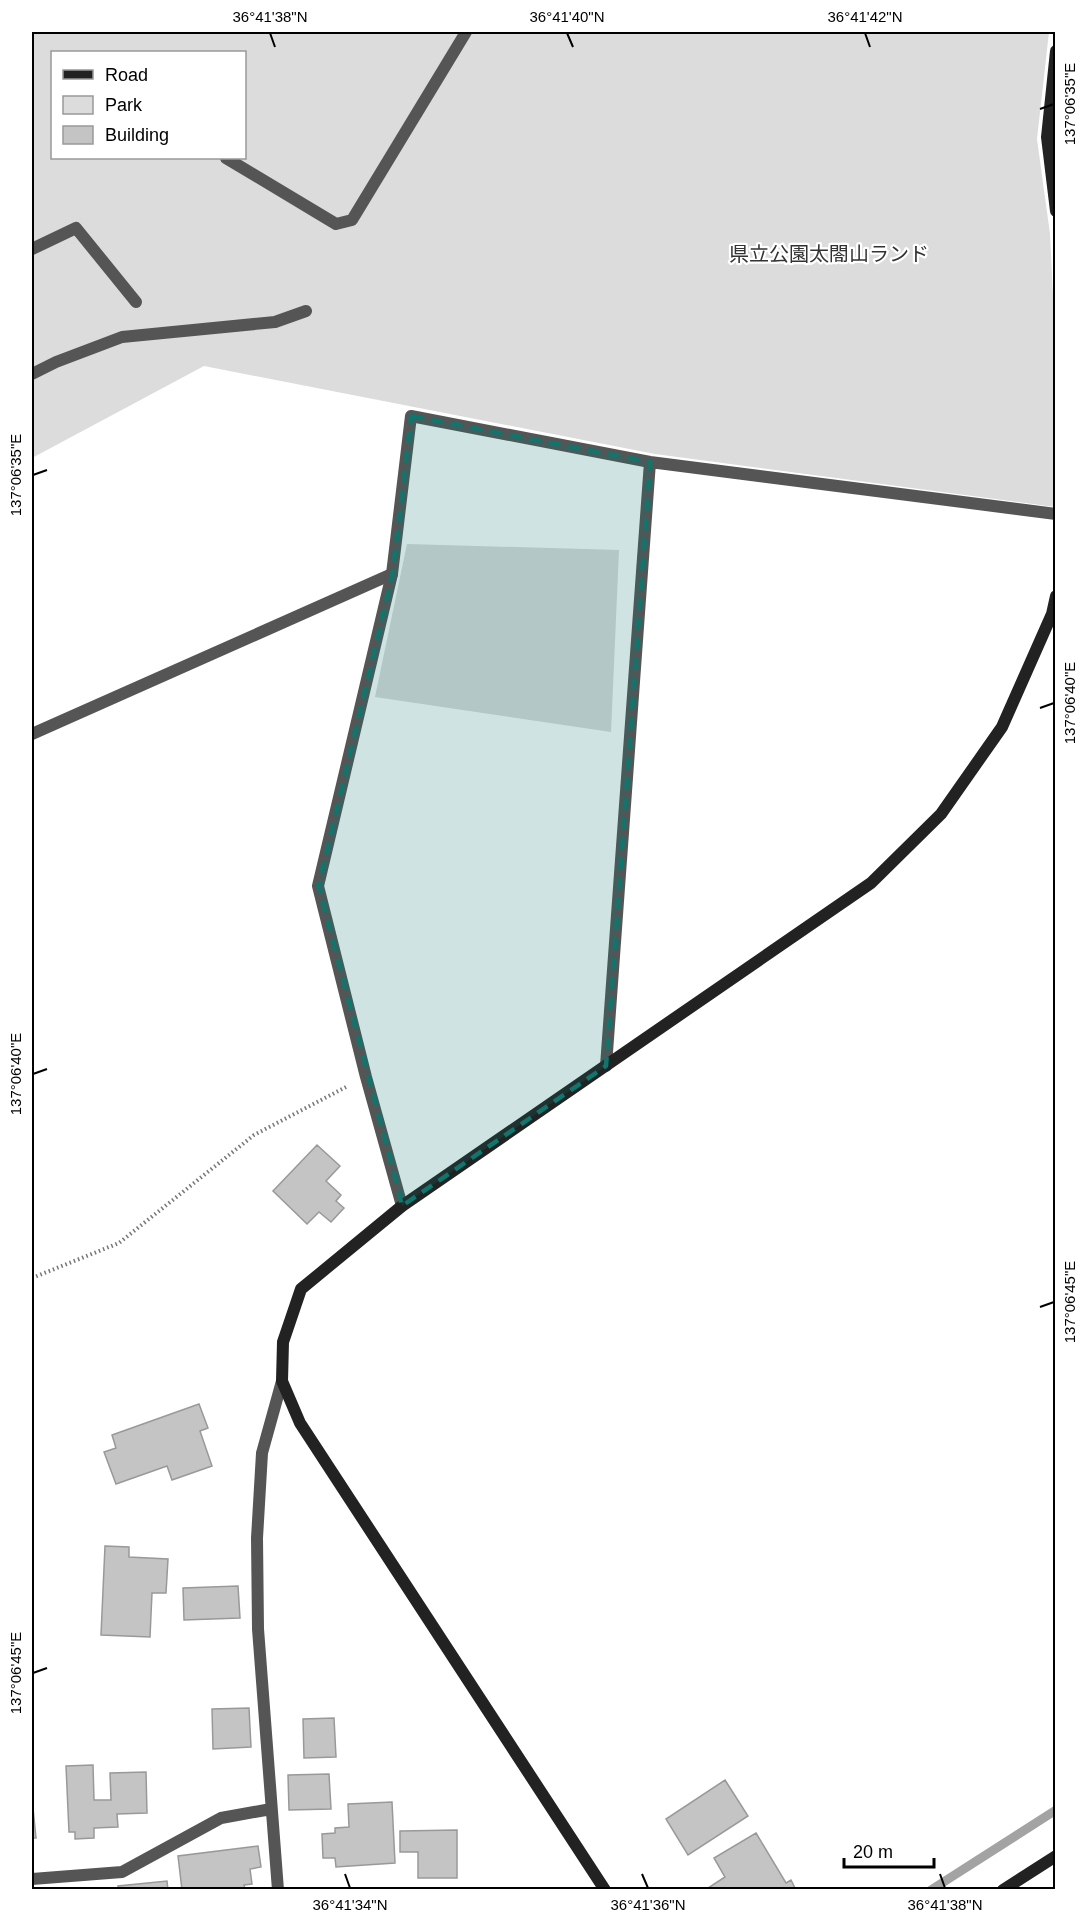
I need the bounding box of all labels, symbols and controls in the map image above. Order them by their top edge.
text: 36°41'38"N [232,8,308,25]
text: 36°41'40"N [529,8,605,25]
text: 36°41'42"N [827,8,903,25]
legend [51,51,246,159]
text: 137°06'35"E [1061,63,1078,145]
text: Road [105,65,148,85]
text: Park [105,95,143,115]
text: Building [105,125,169,145]
park label: 県立公園太閤山ランド [729,243,929,265]
text: 137°06'35"E [7,434,24,516]
text: 137°06'40"E [1061,662,1078,744]
text: 137°06'40"E [7,1033,24,1115]
text: 137°06'45"E [1061,1261,1078,1343]
text: 137°06'45"E [7,1632,24,1714]
scale bar [844,1831,934,1869]
text: 20 m [853,1842,893,1862]
text: 36°41'34"N [312,1896,388,1913]
text: 36°41'36"N [610,1896,686,1913]
text: 36°41'38"N [907,1896,983,1913]

